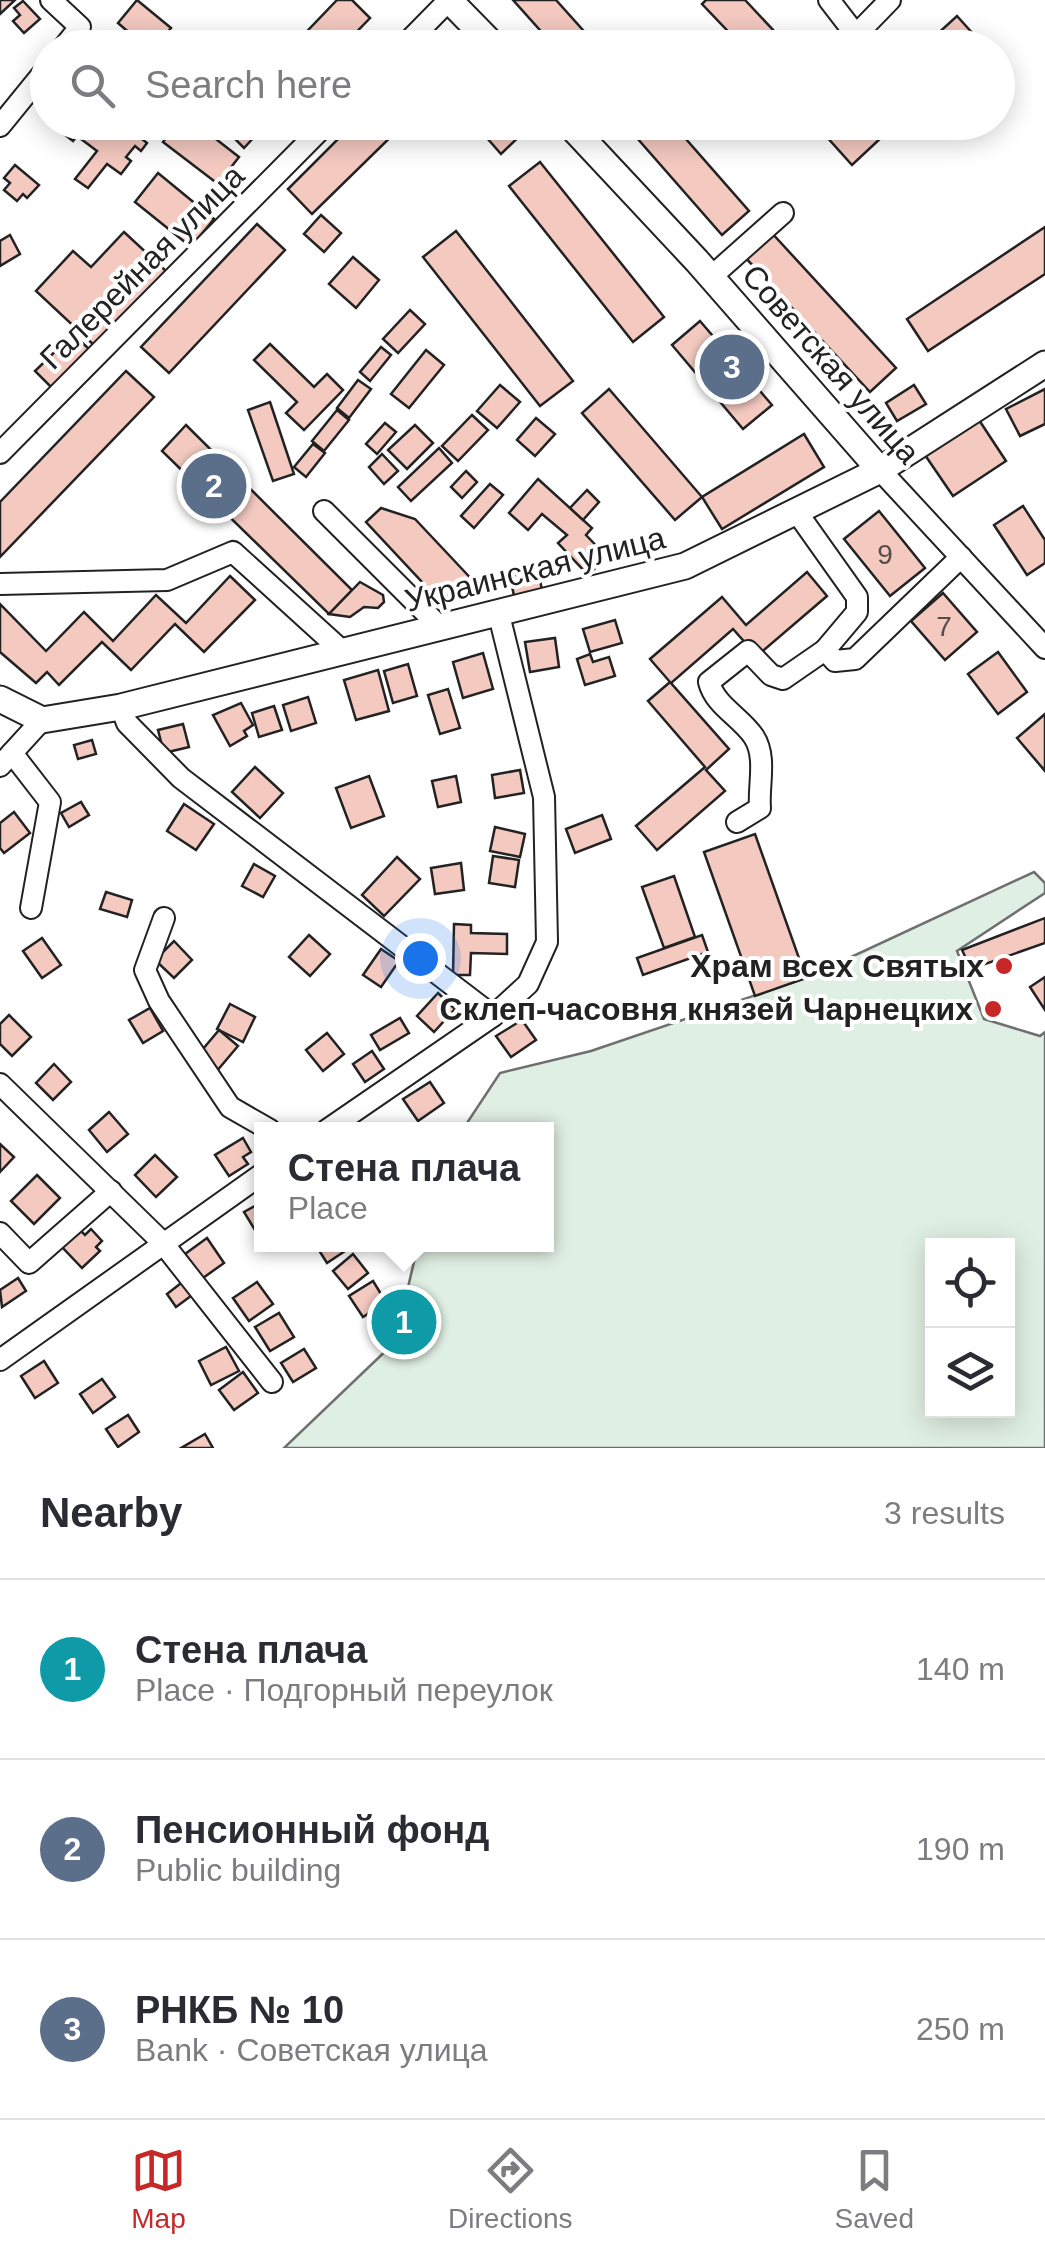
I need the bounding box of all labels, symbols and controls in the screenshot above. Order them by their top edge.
search box [30,30,1015,140]
icon: search [65,58,120,113]
text: Search here [145,64,352,106]
street label: Галерейная улица [33,158,251,376]
street label: Советская улица [735,257,927,471]
pin: 3 [700,330,764,404]
pin: 2 [182,448,246,524]
street label: Украинская улица [401,519,669,619]
house number: 9 [877,539,893,570]
house number: 7 [936,611,952,642]
your location [395,933,446,984]
place label: Храм всех Святых [690,948,984,984]
marker: Храм всех Святых [993,955,1015,977]
place label: Склеп-часовня князей Чарнецких [440,991,973,1027]
marker: Склеп-часовня князей Чарнецких [982,998,1004,1020]
popup [254,1122,554,1252]
text: Стена плача [288,1147,520,1189]
text: Place [288,1190,368,1226]
map controls [925,1238,1015,1418]
button: locate [925,1238,1015,1328]
pin: 1 [372,1284,436,1360]
button: layers [925,1328,1015,1418]
text: Nearby [40,1489,182,1536]
text: 3 results [884,1495,1005,1531]
text: Стена плача [135,1629,367,1671]
text: 1 [64,1651,81,1687]
text: 140 m [916,1651,1005,1687]
text: Place · Подгорный переулок [135,1672,553,1708]
text: Пенсионный фонд [135,1809,489,1851]
text: 2 [64,1831,81,1867]
text: 190 m [916,1831,1005,1867]
text: Public building [135,1852,341,1888]
text: РНКБ № 10 [135,1989,344,2031]
text: 3 [64,2011,81,2047]
text: 250 m [916,2011,1005,2047]
text: Bank · Советская улица [135,2032,488,2068]
tab: Map [131,2143,186,2235]
tab: Directions [448,2143,573,2235]
tab: Saved [835,2143,914,2235]

